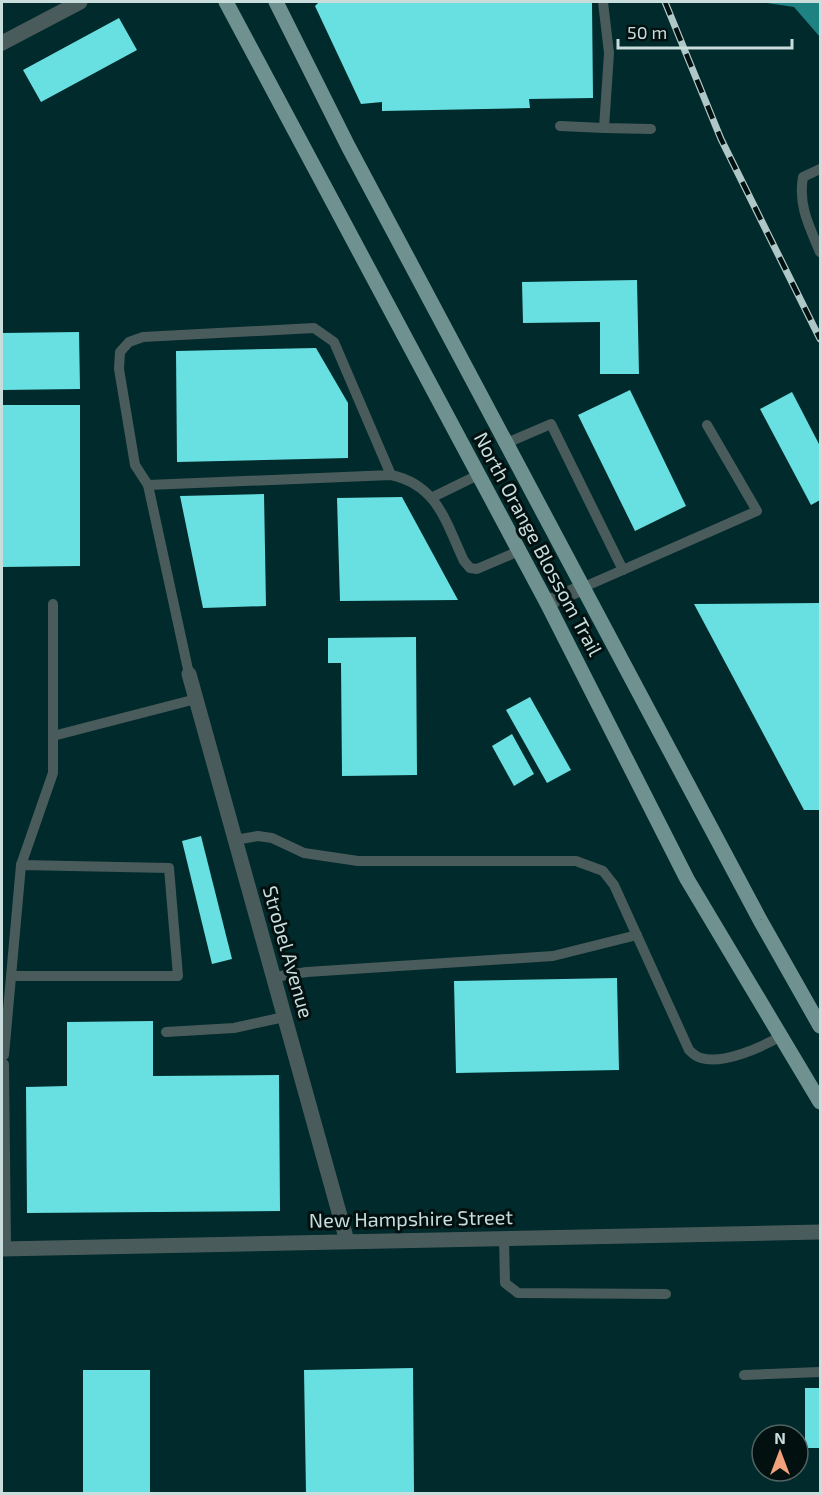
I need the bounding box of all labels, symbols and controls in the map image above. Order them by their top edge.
scale bar [618,12,792,50]
text: 50 m [627,21,667,43]
street label: North Orange Blossom Trail [470,428,608,660]
street label: Strobel Avenue [259,883,319,1021]
street label: New Hampshire Street [309,1204,514,1232]
north arrow [750,1423,810,1483]
text: N [774,1428,786,1447]

